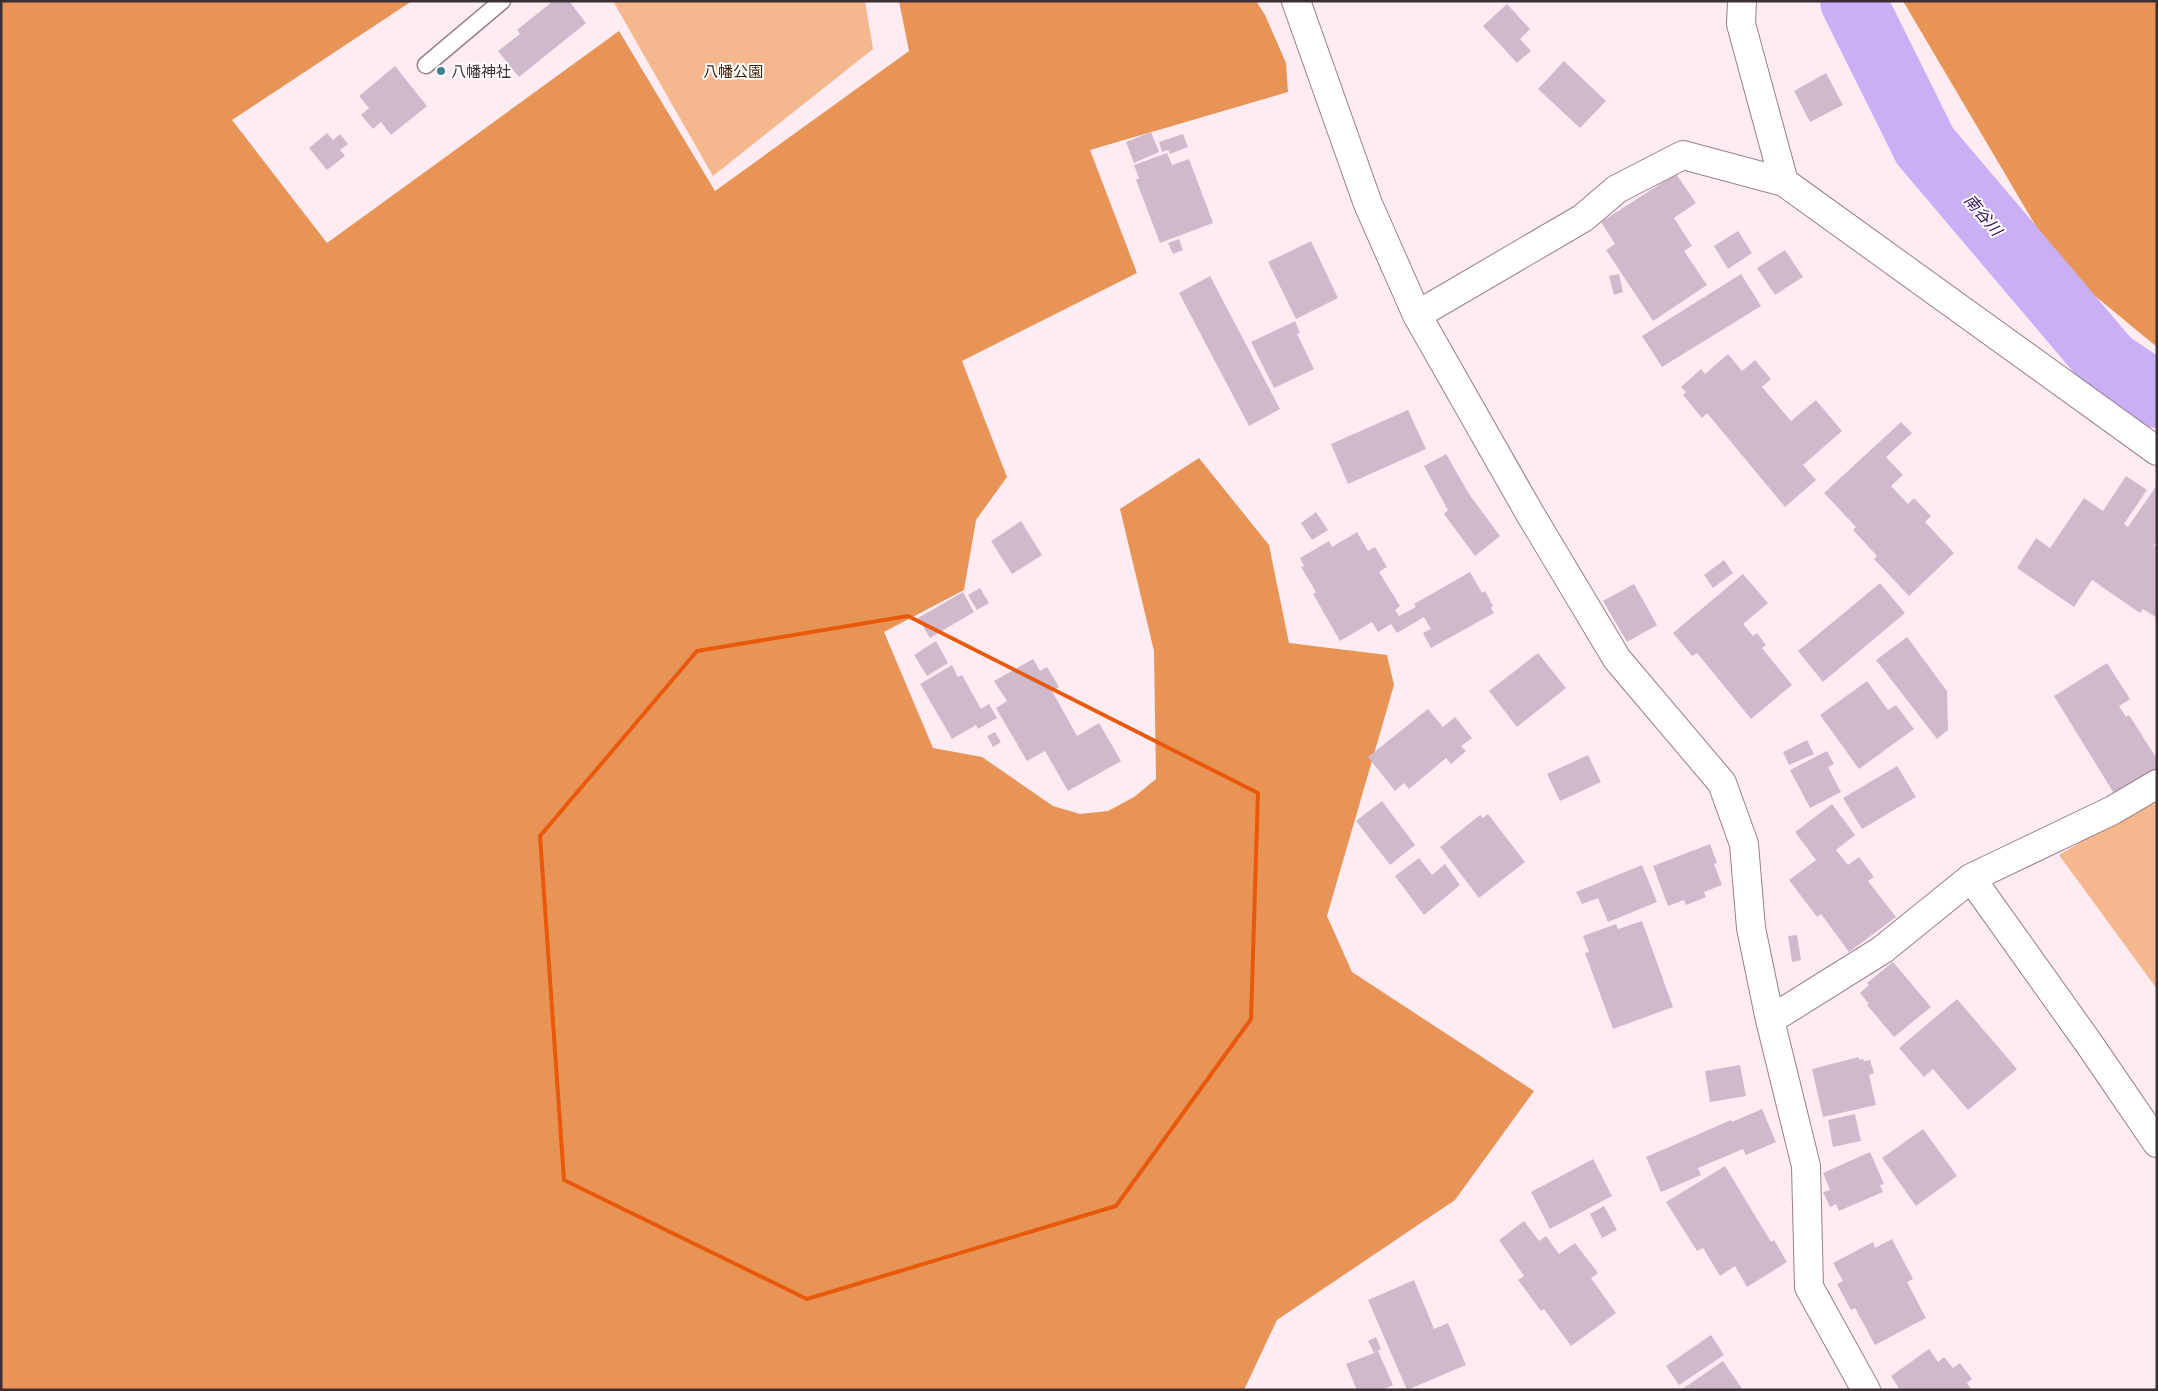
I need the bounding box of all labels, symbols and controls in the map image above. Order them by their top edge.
place label: 八幡神社 [451,61,511,82]
park label: 八幡公園 [703,61,763,82]
marker: 八幡神社 [435,65,447,77]
water label: 南谷川 [1959,189,2009,242]

